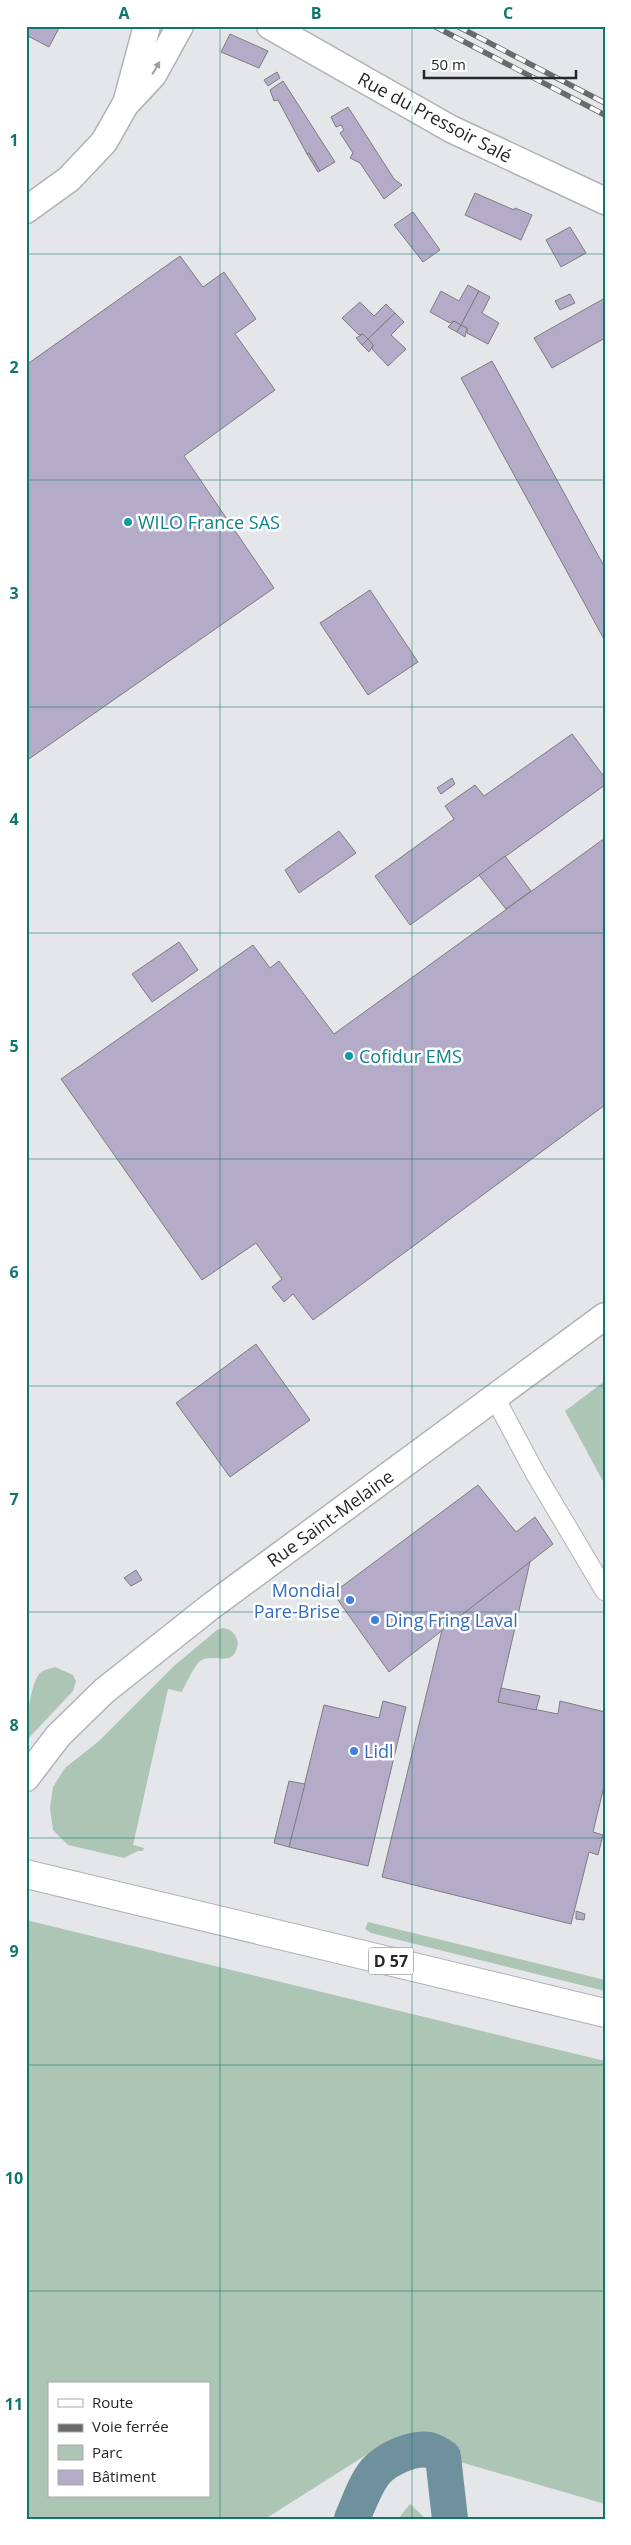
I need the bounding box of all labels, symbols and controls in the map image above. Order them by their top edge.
text: A [118,2,130,24]
text: B [311,2,321,24]
text: C [503,2,513,24]
scale bar [424,48,576,80]
text: 50 m [431,54,466,74]
one-way arrow [152,61,161,75]
street label: Rue du Pressoir Salé [354,66,516,168]
text: 1 [9,129,19,151]
text: 2 [9,356,19,378]
place label: WILO France SAS [138,510,280,534]
marker: WILO France SAS [122,516,134,528]
text: 3 [9,582,19,604]
text: 4 [9,808,19,830]
text: 5 [9,1035,19,1057]
place label: Cofidur EMS [359,1044,462,1068]
marker: Cofidur EMS [343,1050,355,1062]
text: 6 [9,1261,19,1283]
street label: Rue Saint-Melaine [262,1464,398,1572]
text: 7 [9,1488,19,1510]
place label: Mondial Pare-Brise [254,1578,340,1623]
marker: Mondial Pare-Brise [344,1594,356,1606]
place label: Ding Fring Laval [385,1608,518,1632]
marker: Ding Fring Laval [369,1614,381,1626]
text: 8 [9,1714,19,1736]
place label: Lidl [364,1739,394,1763]
marker: Lidl [348,1745,360,1757]
text: 9 [9,1940,19,1962]
road number: D 57 [368,1948,414,1974]
text: 10 [5,2167,23,2189]
legend [48,2382,210,2498]
text: Route [92,2392,133,2412]
text: 11 [5,2393,23,2415]
text: Voie ferrée [92,2416,169,2436]
text: Parc [92,2442,123,2462]
text: Bâtiment [92,2466,156,2486]

